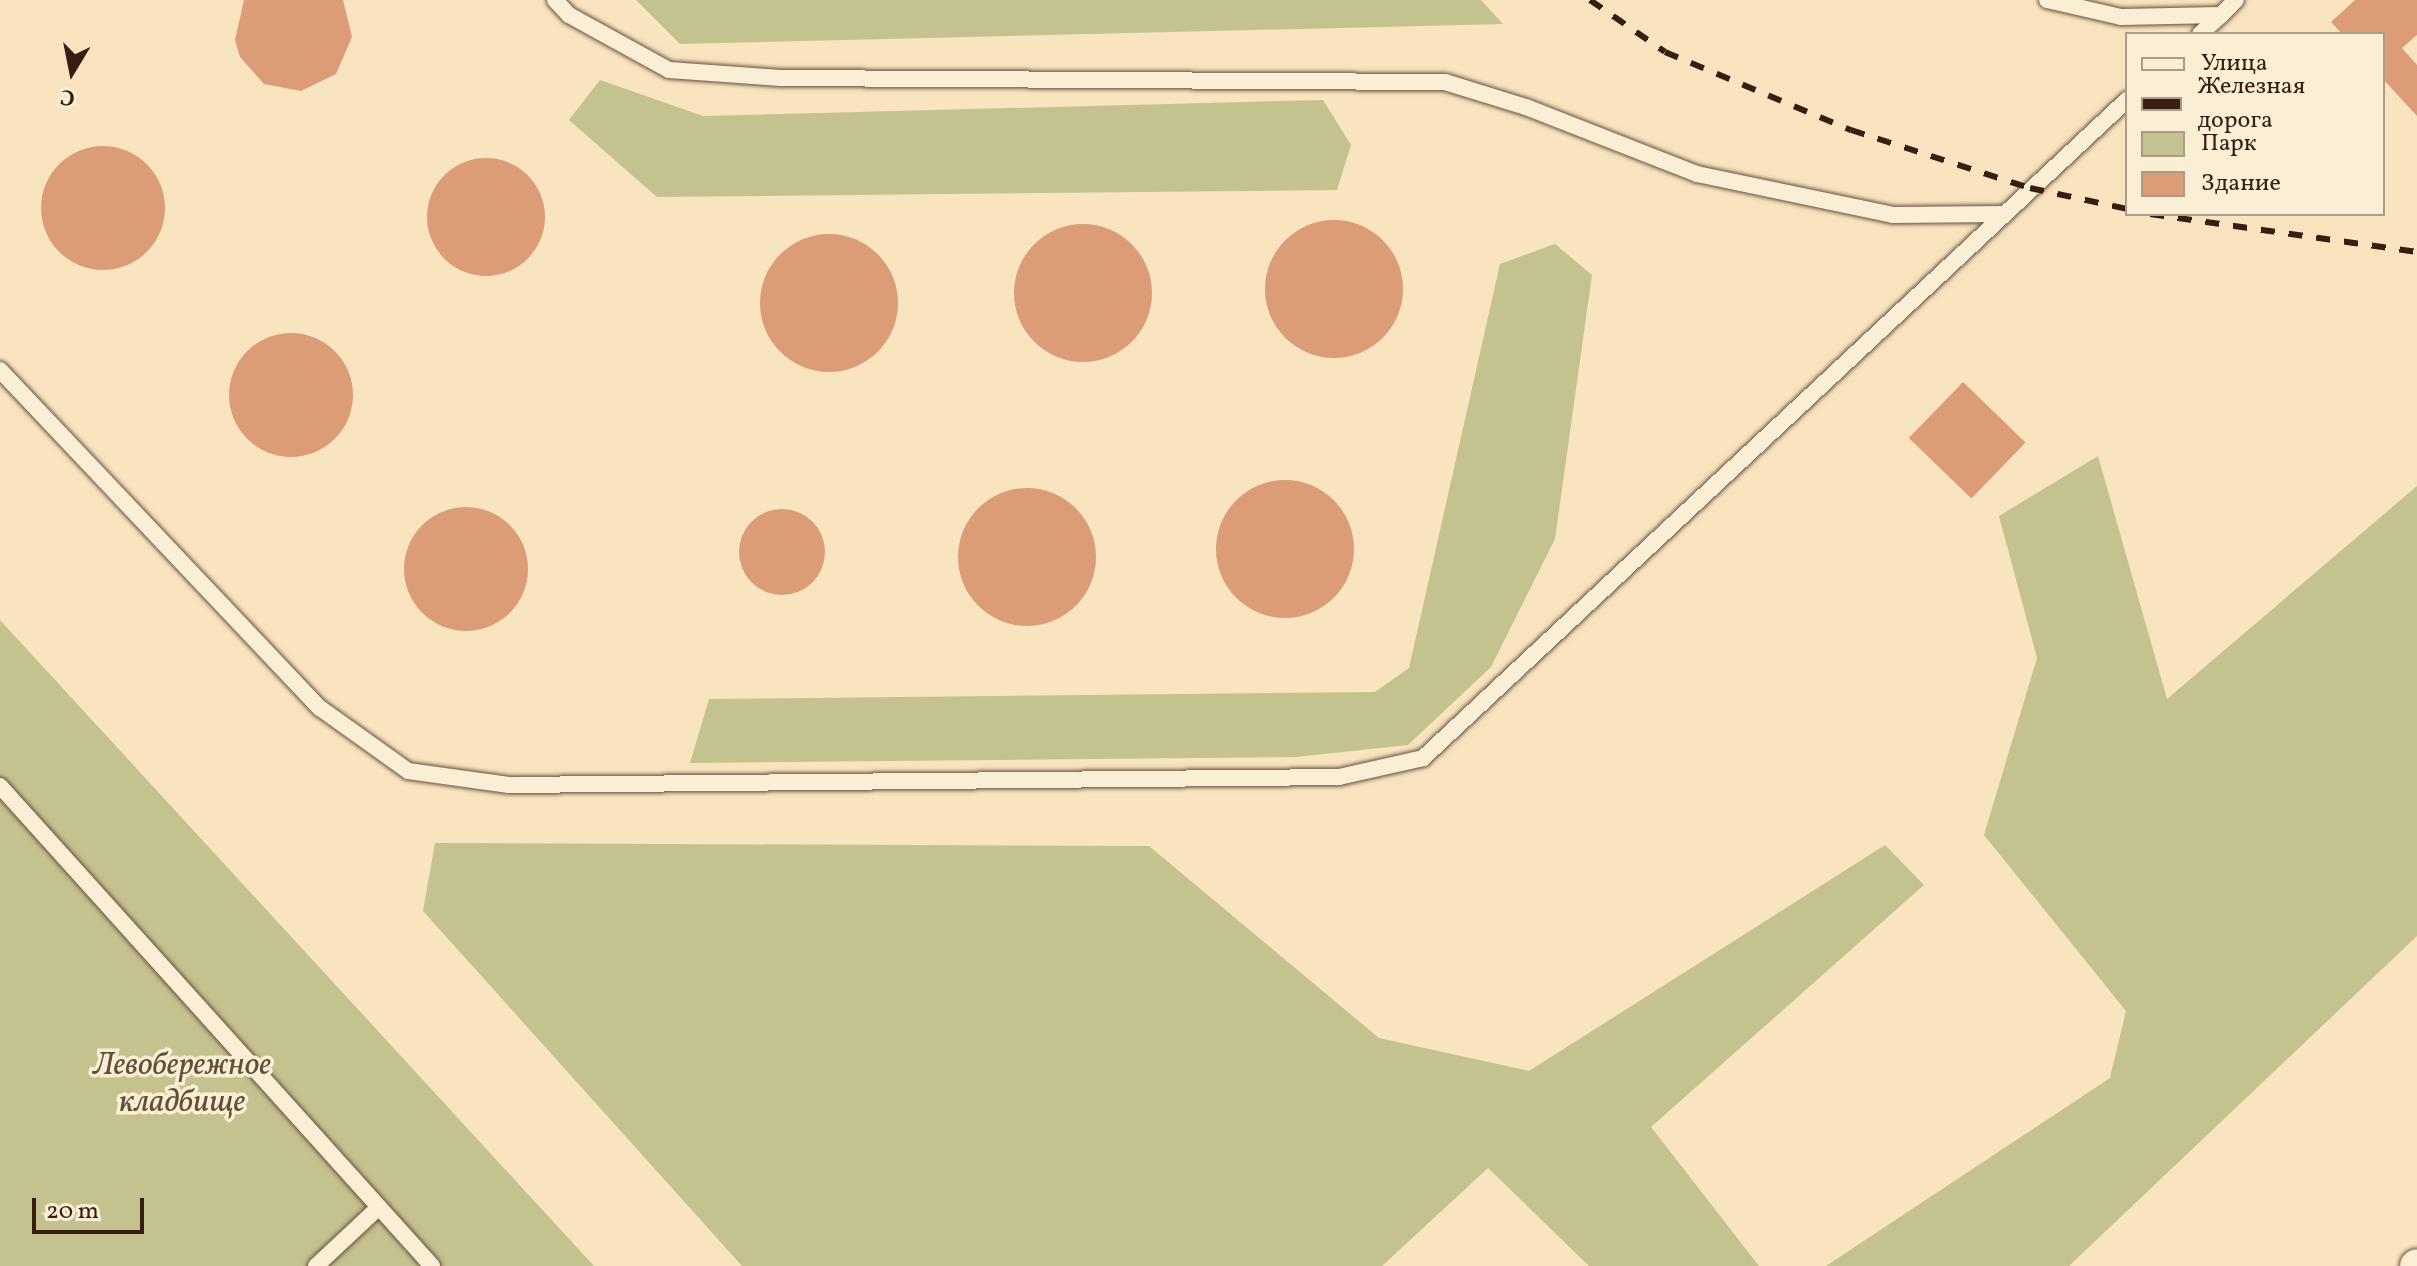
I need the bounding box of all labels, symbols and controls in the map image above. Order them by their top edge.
north arrow [32,32,112,112]
legend [2125,32,2385,216]
text: Улица [2201,47,2268,81]
text: Железная дорога [2198,70,2305,138]
text: С [58,80,77,113]
text: Парк [2201,127,2257,161]
text: Здание [2201,167,2281,201]
park label: Левобережное кладбище [93,1048,271,1123]
scale bar [36,1182,148,1232]
text: 20 m [46,1195,99,1229]

